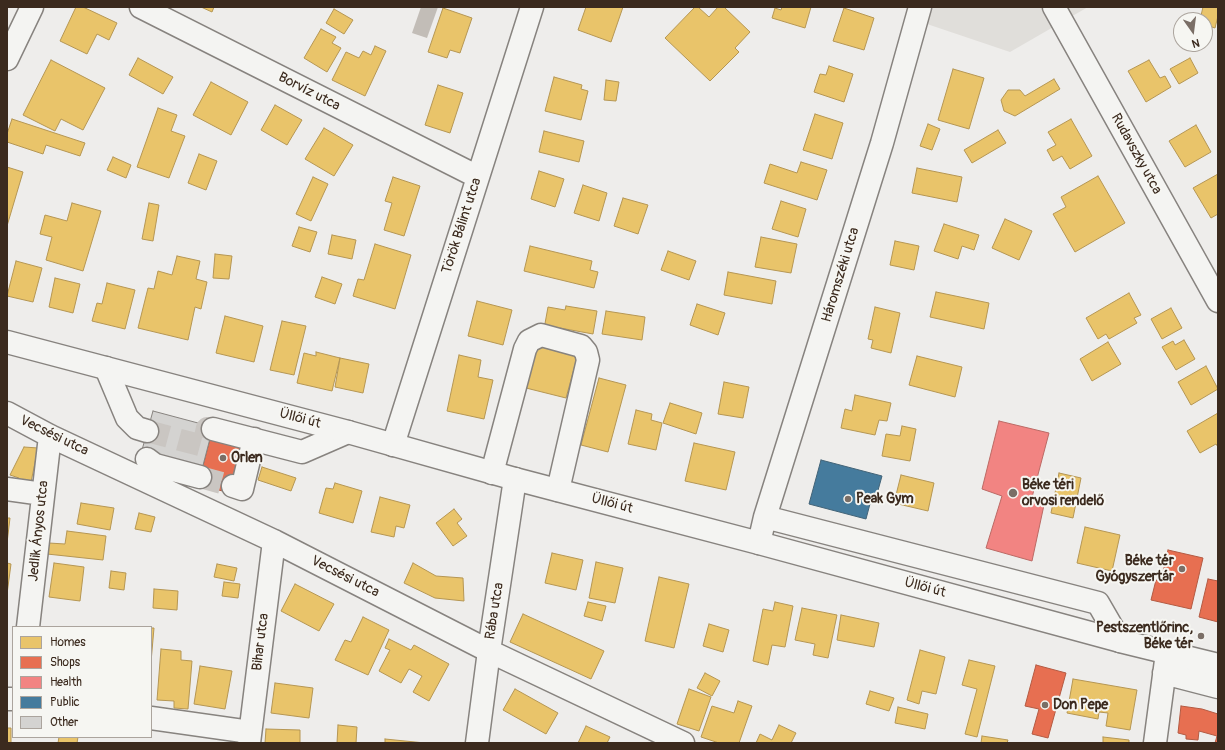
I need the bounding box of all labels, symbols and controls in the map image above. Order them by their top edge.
north arrow [1173,12,1213,52]
text: N [1191,36,1201,50]
street label: Borvíz utca [275,69,343,115]
street label: Rudavszky utca [1107,111,1165,197]
street label: Török Bálint utca [439,176,485,276]
street label: Háromszéki utca [819,226,863,324]
street label: Üllői út [277,405,323,433]
street label: Vecsési utca [17,412,91,460]
place label: Orlen [231,450,263,466]
marker: Orlen [218,453,228,463]
place label: Béke téri orvosi rendelő [1022,477,1104,510]
street label: Jedlik Ányos utca [25,480,53,582]
marker: Béke téri orvosi rendelő [1007,487,1019,499]
street label: Üllői út [589,490,635,518]
place label: Peak Gym [856,491,914,507]
marker: Peak Gym [843,494,853,504]
street label: Vecsési utca [308,553,382,601]
place label: Béke tér Gyógyszertár [1095,553,1174,586]
marker: Béke tér Gyógyszertár [1177,564,1187,574]
street label: Üllői út [902,574,948,602]
street label: Rába utca [482,581,508,641]
street label: Bihar utca [249,612,273,672]
place label: Pestszentlőrinc, Béke tér [1096,620,1193,652]
legend [12,626,152,738]
marker: Pestszentlőrinc, Béke tér [1196,631,1206,641]
text: Homes [50,635,86,650]
text: Shops [50,655,80,670]
text: Health [50,675,82,690]
text: Public [50,695,80,710]
place label: Don Pepe [1053,697,1108,713]
marker: Don Pepe [1040,700,1050,710]
text: Other [50,715,78,730]

